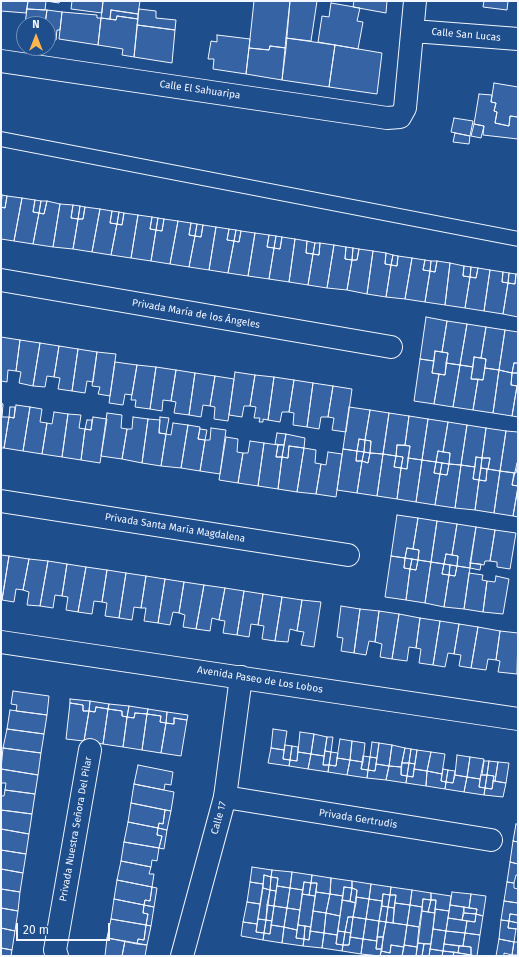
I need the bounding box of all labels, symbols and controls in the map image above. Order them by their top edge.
north arrow [16,16,56,56]
text: N [32,18,40,31]
street label: Calle San Lucas [431,26,501,44]
street label: Calle El Sahuaripa [159,78,241,102]
street label: Privada María de los Ángeles [131,297,261,331]
street label: Privada Santa María Magdalena [104,511,246,545]
street label: Avenida Paseo de Los Lobos [196,664,324,696]
street label: Privada Nuestra Señora Del Pilar [57,756,95,902]
street label: Calle 17 [209,800,229,836]
street label: Privada Gertrudis [318,807,398,831]
scale bar [18,915,112,941]
text: 20 m [23,923,49,937]

